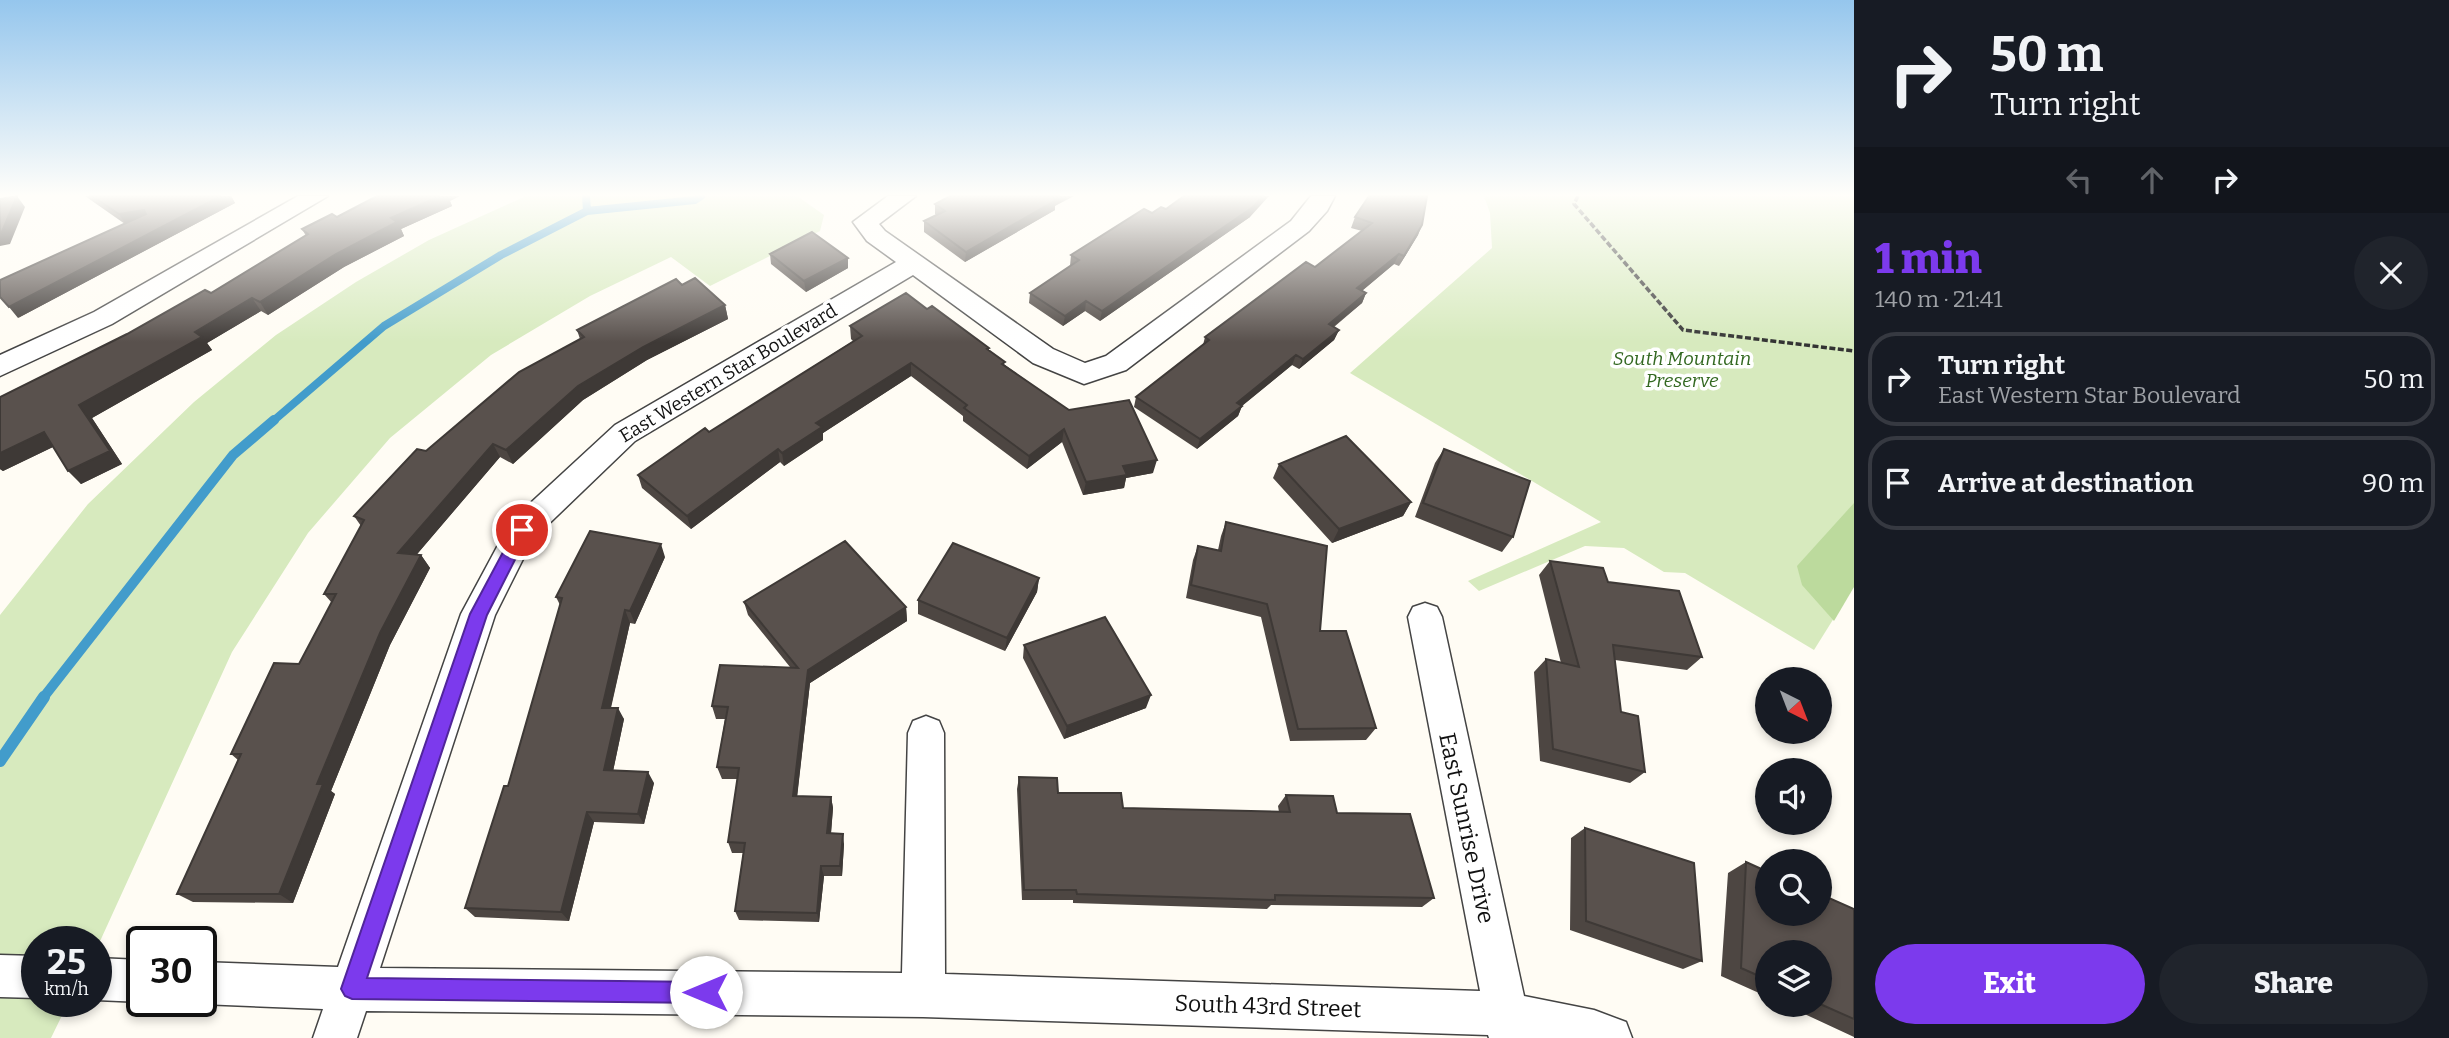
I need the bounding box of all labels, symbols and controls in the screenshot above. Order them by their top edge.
text: 50 m [1990,25,2103,84]
icon: right [1875,28,1966,119]
text: Turn right [1990,85,2141,123]
icon: left [2060,161,2098,199]
icon: ahead [2133,161,2171,199]
icon: right [2206,161,2244,199]
text: 1 min [1875,234,1982,284]
button: close [2354,236,2428,310]
text: 140 m · 21:41 [1875,285,2003,313]
street label: East Western Star Boulevard [615,299,841,447]
park label: South Mountain Preserve [1613,347,1751,392]
text: Turn right [1938,350,2065,381]
icon: right [1879,360,1917,398]
text: 50 m [2363,364,2424,395]
text: East Western Star Boulevard [1938,381,2241,409]
icon: arrive [1879,464,1917,502]
text: Arrive at destination [1938,468,2193,499]
text: 90 m [2362,468,2424,499]
pin [492,500,552,560]
icon: arrive [503,511,541,549]
north arrow [1755,667,1832,744]
map controls [1755,667,1832,1017]
street label: East Sunrise Drive [1433,730,1501,926]
button: sound [1755,758,1832,835]
button: search [1755,849,1832,926]
speed limit sign: 30 [126,926,217,1017]
button: layers [1755,940,1832,1017]
text: 25 [47,941,86,983]
button: Exit [1875,944,2145,1024]
button: Share [2159,944,2428,1024]
position arrow [669,955,743,1029]
text: km/h [44,978,89,1000]
street label: South 43rd Street [1174,989,1362,1023]

